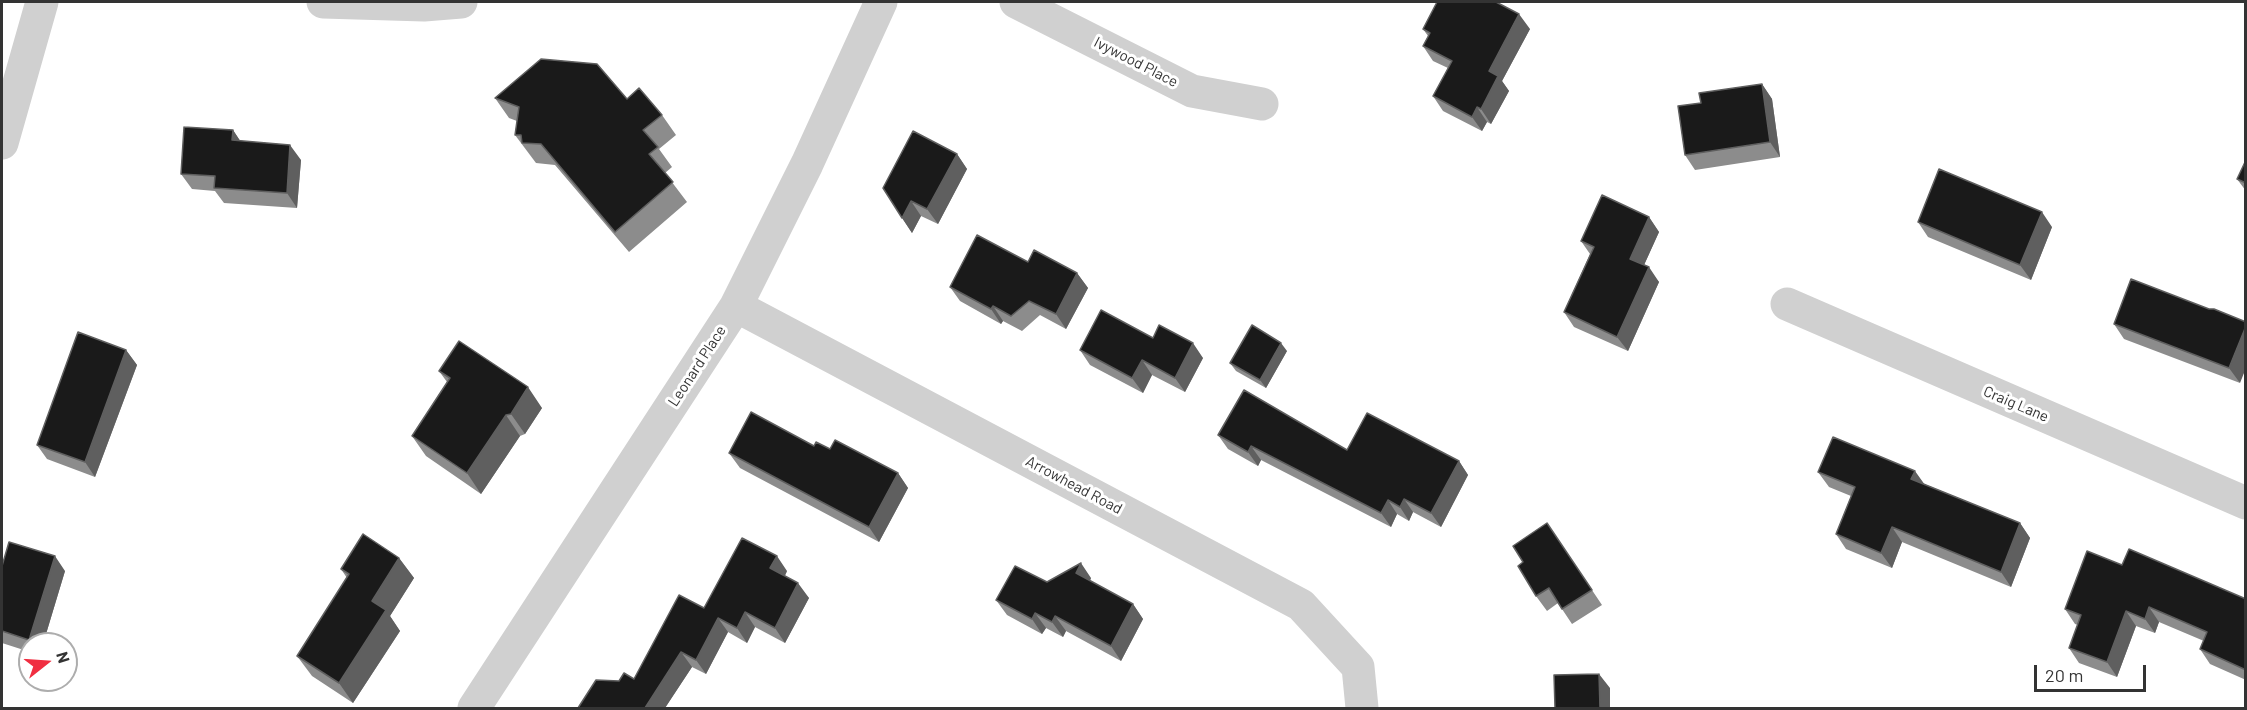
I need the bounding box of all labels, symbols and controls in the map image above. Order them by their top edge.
street label: Ivywood Place [1091,33,1181,91]
street label: Leonard Place [664,322,730,410]
street label: Craig Lane [1981,382,2051,426]
street label: Arrowhead Road [1023,452,1125,518]
north arrow [18,632,78,692]
text: N [53,649,74,665]
scale bar [2037,653,2150,691]
text: 20 m [2045,664,2083,686]

